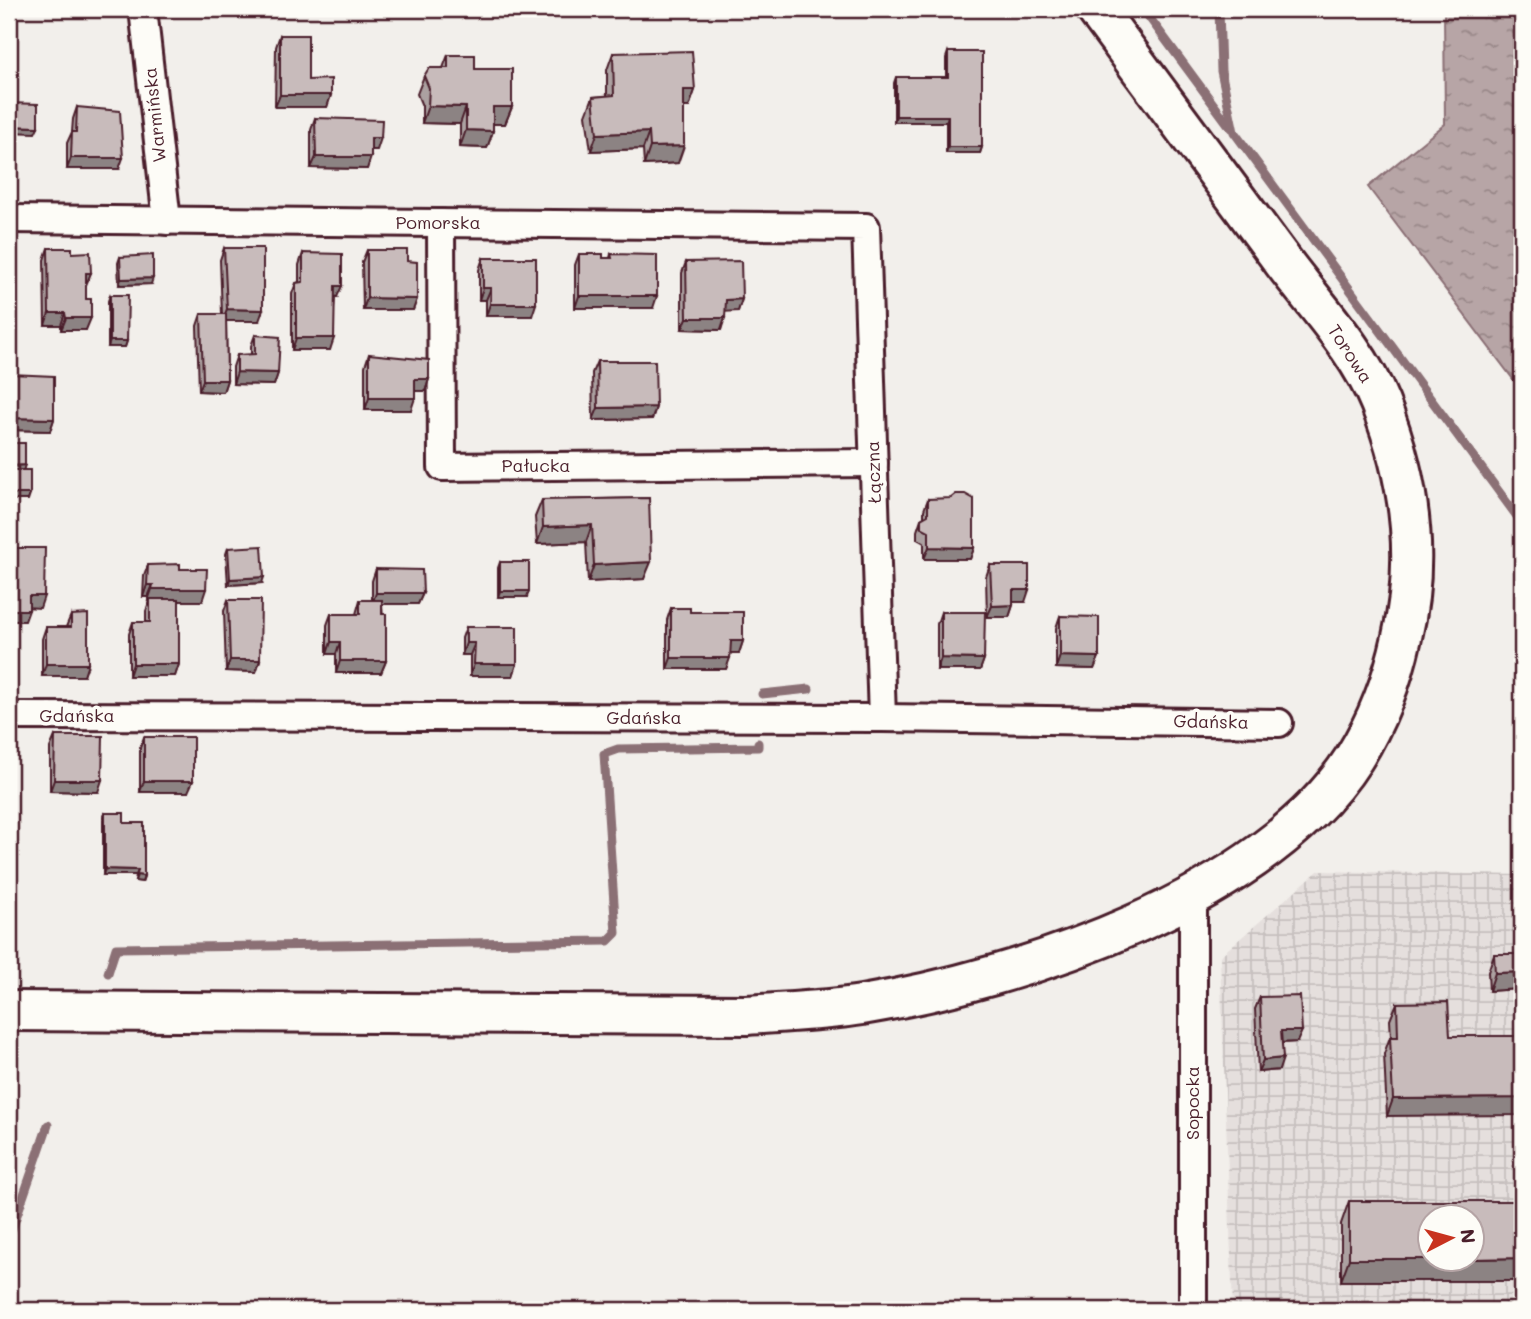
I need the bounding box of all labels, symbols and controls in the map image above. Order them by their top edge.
street label: Warmińska [137,66,171,164]
street label: Pomorska [395,210,481,234]
street label: Torowa [1323,319,1379,387]
street label: Łączna [860,440,886,504]
street label: Pałucka [501,453,571,477]
street label: Gdańska [39,703,115,727]
street label: Gdańska [606,705,682,729]
street label: Gdańska [1173,708,1249,734]
street label: Sopocka [1180,1066,1204,1140]
north arrow [1416,1204,1486,1274]
text: N [1455,1228,1482,1245]

